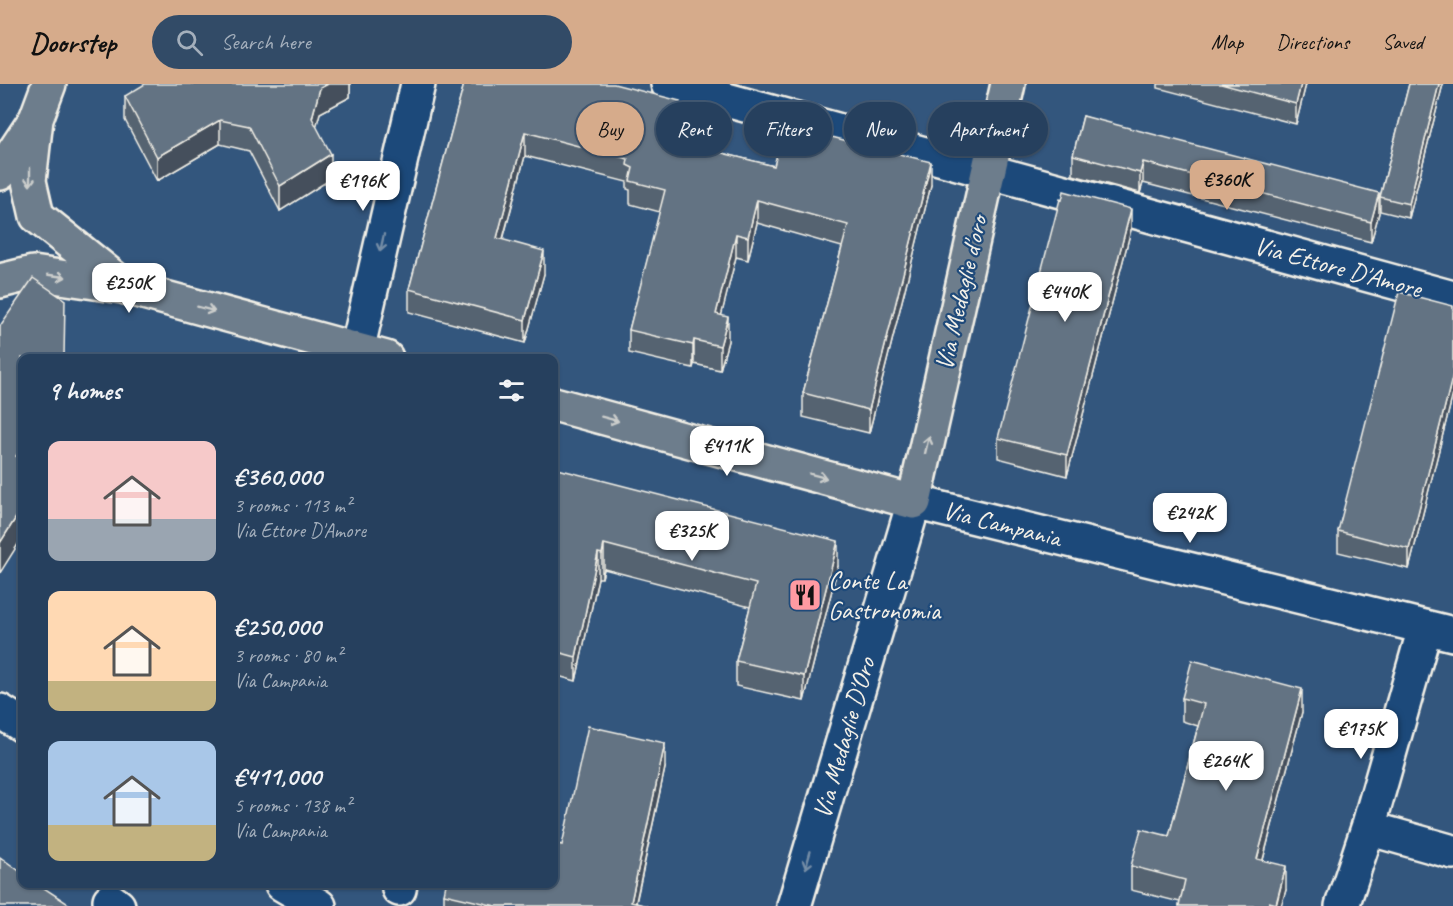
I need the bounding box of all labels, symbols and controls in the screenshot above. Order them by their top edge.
search box [152,15,572,69]
text: Doorstep [30,25,116,60]
icon: search [173,26,206,59]
text: Search here [221,28,311,56]
text: Map [1211,29,1243,55]
text: Directions [1276,29,1349,55]
text: Saved [1382,29,1423,55]
chip: Buy [576,102,644,156]
chip: Rent [656,102,732,156]
chip: Filters [744,102,832,156]
chip: New [844,102,916,156]
chip: Apartment [928,102,1048,156]
pin: €360K [1185,160,1269,211]
pin: €196K [321,161,405,212]
one-way arrow [25,167,36,186]
text: €360K [1204,167,1250,192]
text: €196K [340,168,386,193]
street label: Via Medaglie d'oro [927,210,995,373]
street label: Via Ettore D'Amore [1251,229,1427,306]
one-way arrow [375,234,387,253]
pin: €250K [87,263,171,314]
text: €250K [106,270,152,295]
one-way arrow [47,271,67,282]
pin: €440K [1023,272,1107,323]
text: €440K [1042,279,1088,304]
one-way arrow [196,304,215,315]
text: 9 homes [48,374,121,407]
icon: filters [495,374,528,407]
one-way arrow [600,414,619,425]
pin: €411K [685,426,769,477]
text: €411K [704,433,750,458]
one-way arrow [922,435,933,455]
text: €360,000 [234,460,322,493]
icon: home [96,465,168,537]
one-way arrow [809,471,828,482]
text: 3 rooms · 113 m² [234,493,351,518]
street label: Via Campania [940,493,1067,555]
pin: €242K [1148,493,1232,544]
text: €242K [1167,500,1213,525]
pin: €325K [650,511,734,562]
text: Via Ettore D'Amore [234,518,366,543]
text: €325K [669,518,715,543]
place label: Conte La Gastronomia [828,564,942,627]
restaurant icon: Conte La Gastronomia [787,577,823,613]
text: €250,000 [234,610,321,643]
icon: home [96,615,168,687]
text: 3 rooms · 80 m² [234,643,342,668]
street label: Via Medaglie D'Oro [805,652,883,822]
text: Via Campania [234,668,327,693]
pin: €175K [1319,709,1403,760]
text: €175K [1338,716,1384,741]
pin: €264K [1184,741,1268,792]
text: €264K [1203,748,1249,773]
text: €411,000 [234,760,321,793]
icon: home [96,765,168,837]
text: 5 rooms · 138 m² [234,793,351,818]
text: Via Campania [234,818,327,843]
one-way arrow [802,850,813,869]

